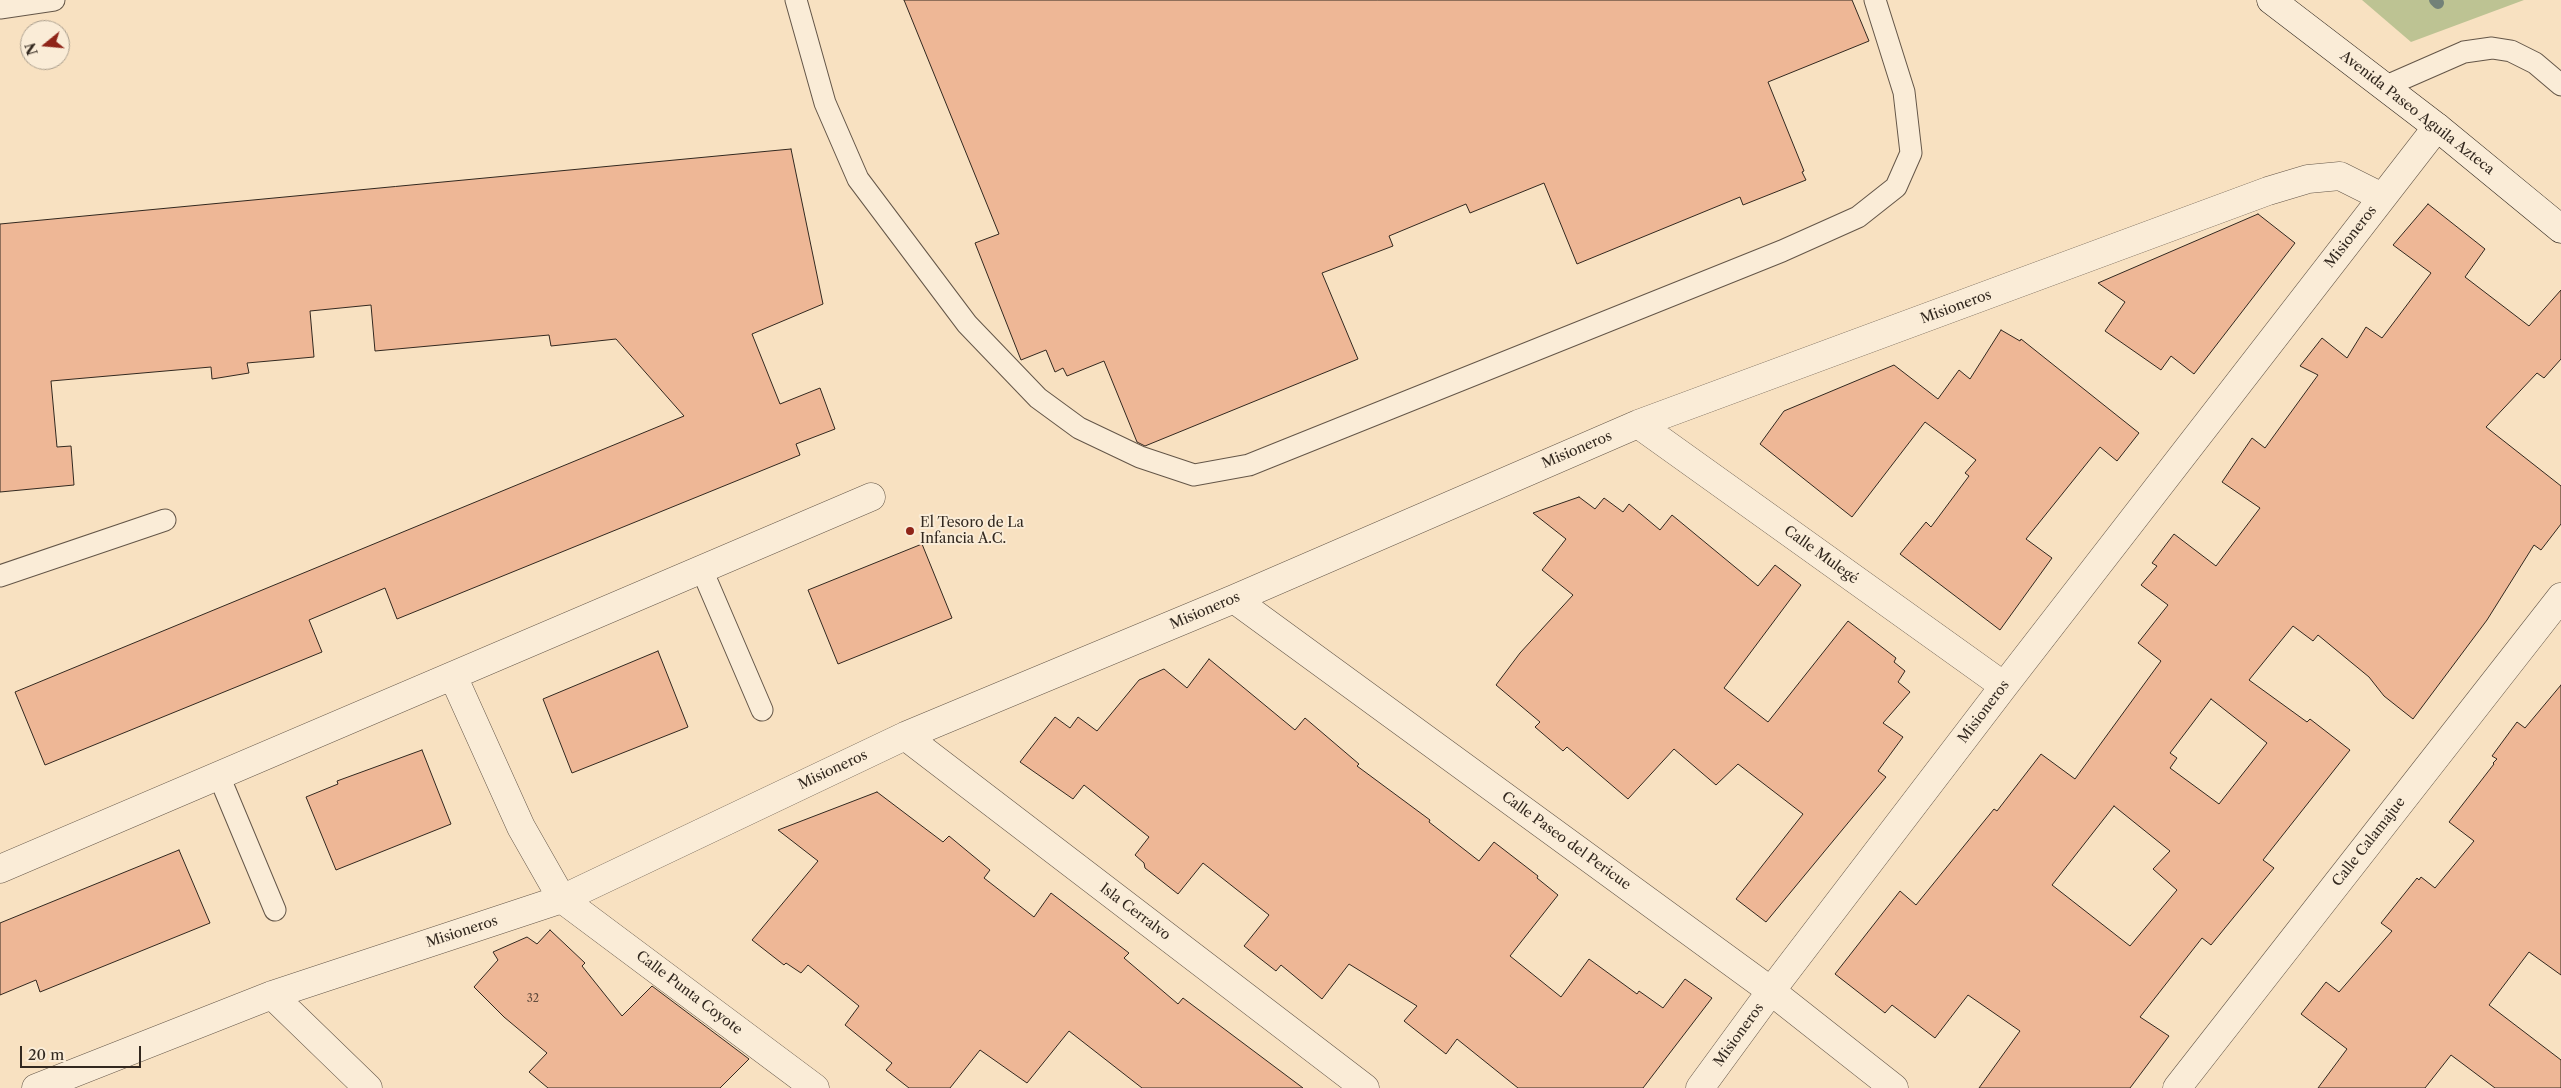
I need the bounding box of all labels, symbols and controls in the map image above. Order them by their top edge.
north arrow [20,20,70,70]
text: N [21,41,42,58]
street label: Avenida Paseo Aguila Azteca [2337,48,2497,178]
street label: Misioneros [2321,203,2381,271]
street label: Misioneros [1918,286,1994,328]
street label: Misioneros [1540,428,1614,472]
place label: El Tesoro de La Infancia A.C. [920,515,1024,548]
street label: Calle Mulegé [1781,522,1861,588]
marker: El Tesoro de La Infancia A.C. [904,525,916,537]
street label: Misioneros [1168,589,1242,633]
street label: Misioneros [1955,677,2013,747]
street label: Misioneros [796,747,870,793]
street label: Calle Paseo del Pericue [1498,788,1634,894]
street label: Calle Calamajue [2329,794,2409,890]
street label: Isla Cerralvo [1096,880,1174,944]
street label: Misioneros [424,913,500,951]
street label: Calle Punta Coyote [633,948,745,1038]
house number: 32 [527,992,539,1006]
street label: Misioneros [1710,1000,1768,1070]
scale bar [22,1036,144,1068]
text: 20 m [28,1045,64,1064]

